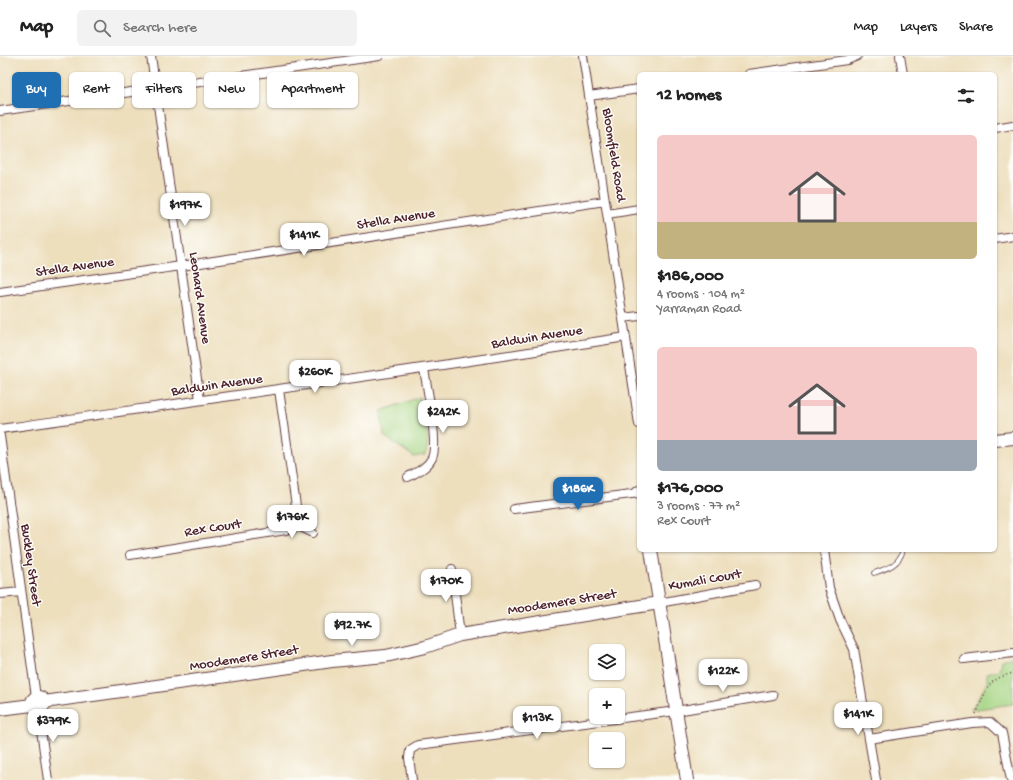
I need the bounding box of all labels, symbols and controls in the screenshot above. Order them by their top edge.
search box [77,10,357,46]
text: Map [20,16,53,39]
icon: search [91,17,113,39]
text: Search here [123,19,197,37]
text: Map [854,19,878,36]
text: Layers [900,19,937,36]
text: Share [959,19,993,36]
chip: Buy [12,72,61,108]
chip: Rent [69,72,124,108]
chip: Filters [132,72,196,108]
chip: New [204,72,259,108]
chip: Apartment [267,72,358,108]
icon: filters [955,85,977,107]
text: 12 homes [657,86,721,106]
street label: Bloomfield Road [597,106,629,205]
icon: home [781,161,853,233]
pin: $197K [157,193,213,227]
text: $197K [169,198,201,213]
street label: Stella Avenue [356,205,437,235]
pin: $141K [276,223,332,257]
text: $141K [289,228,319,243]
street label: Leonard Avenue [184,251,214,346]
street label: Stella Avenue [35,254,116,282]
text: $186,000 [657,267,724,287]
text: 4 rooms · 104 m² [657,287,745,302]
text: Yarraman Road [657,302,741,317]
street label: Baldwin Avenue [489,322,585,354]
pin: $260K [287,360,343,394]
text: $260K [298,365,332,380]
street label: Baldwin Avenue [169,371,265,401]
icon: home [781,373,853,445]
pin: $242K [415,400,471,434]
text: $242K [427,405,459,420]
pin: $186K [550,477,606,511]
text: $176,000 [657,479,723,499]
text: $186K [562,482,594,497]
text: 3 rooms · 77 m² [657,499,740,514]
pin: $176K [264,505,320,539]
text: $176K [276,510,308,525]
text: Rex Court [657,514,710,529]
street label: Rex Court [183,516,244,542]
street label: Buckley Street [16,522,44,608]
street label: Kumali Court [667,566,744,596]
pin: $170K [418,569,474,603]
text: $170K [430,574,462,589]
street label: Moodemere Street [507,586,619,620]
pin: $92.7K [319,613,385,647]
text: $92.7K [334,618,370,633]
street label: Moodemere Street [189,642,301,676]
map controls [589,644,625,768]
button: layers [589,644,625,680]
pin: $122K [695,659,751,693]
text: $122K [708,664,739,679]
button: + [589,688,625,724]
pin: $141K [830,702,886,736]
pin: $113K [509,706,565,740]
text: $141K [843,707,873,722]
pin: $379K [25,709,81,743]
text: $113K [522,711,552,726]
text: $379K [36,714,70,729]
button: − [589,732,625,768]

